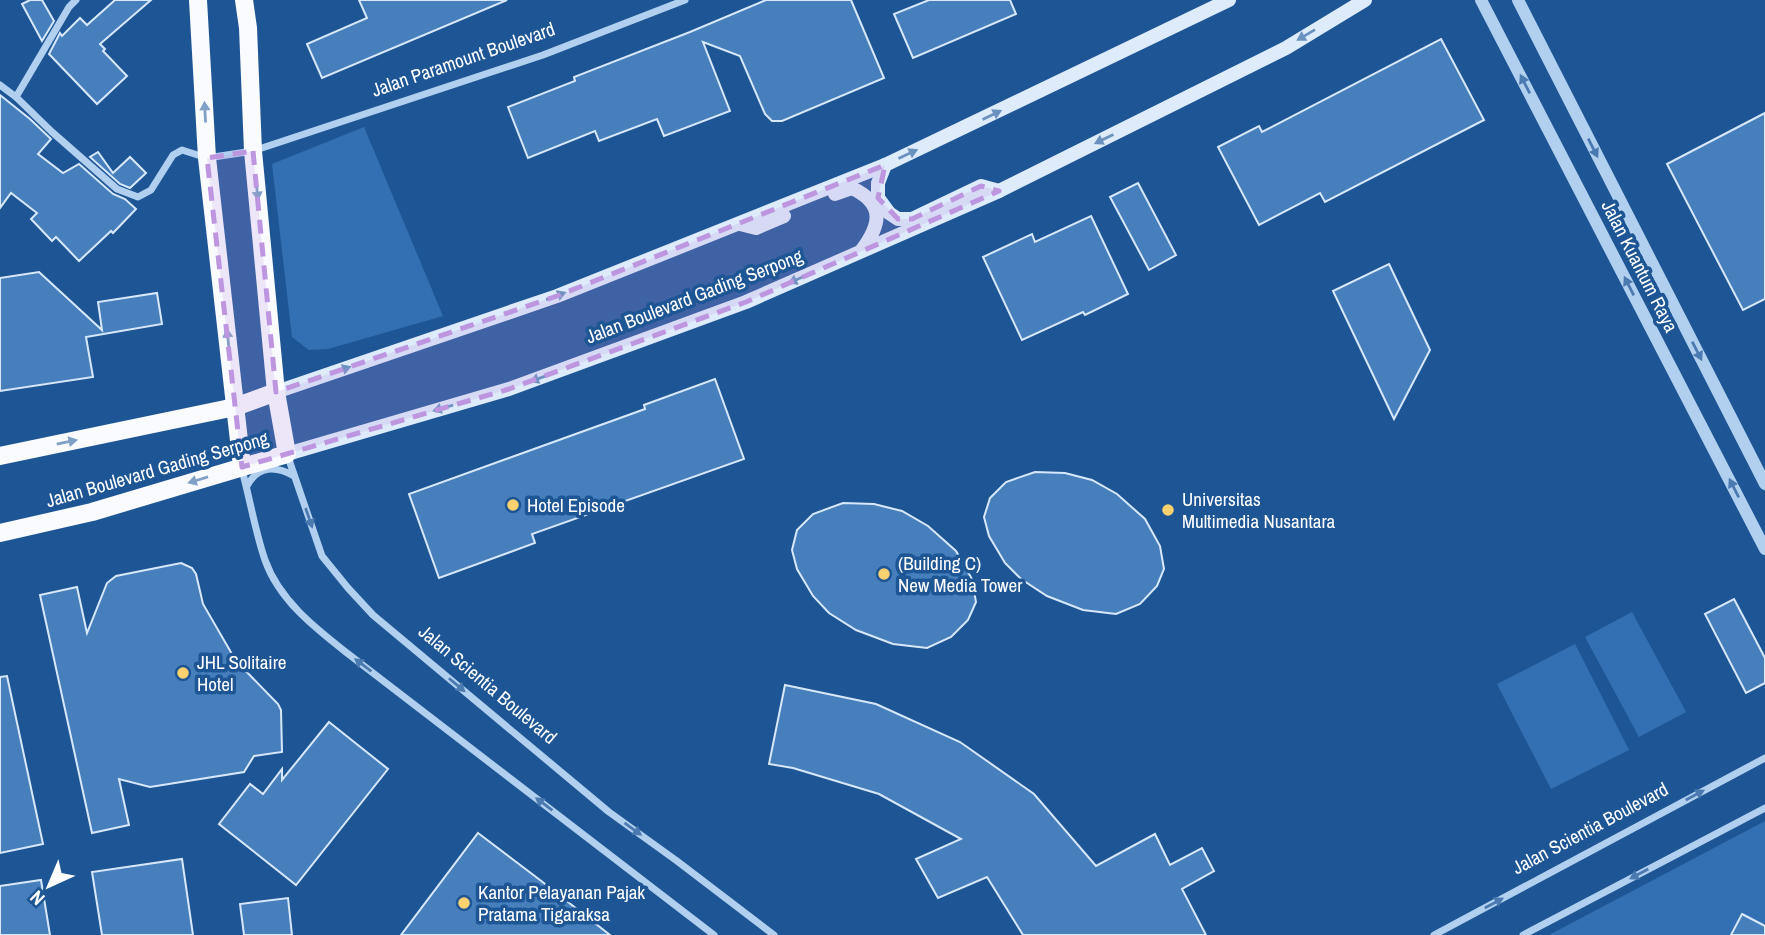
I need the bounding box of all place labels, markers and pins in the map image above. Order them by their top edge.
place label: Universitas Multimedia Nusantara [1182,486,1336,534]
place label: Hotel Episode [527,492,625,518]
marker: Hotel Episode [505,497,521,513]
marker: Universitas Multimedia Nusantara [1160,502,1176,518]
place label: (Building C) New Media Tower [898,550,1023,598]
marker: (Building C) New Media Tower [876,566,892,582]
place label: JHL Solitaire Hotel [197,649,287,697]
marker: JHL Solitaire Hotel [175,665,191,681]
place label: Kantor Pelayanan Pajak Pratama Tigaraksa [478,879,645,927]
marker: Kantor Pelayanan Pajak Pratama Tigaraksa [456,895,472,911]

